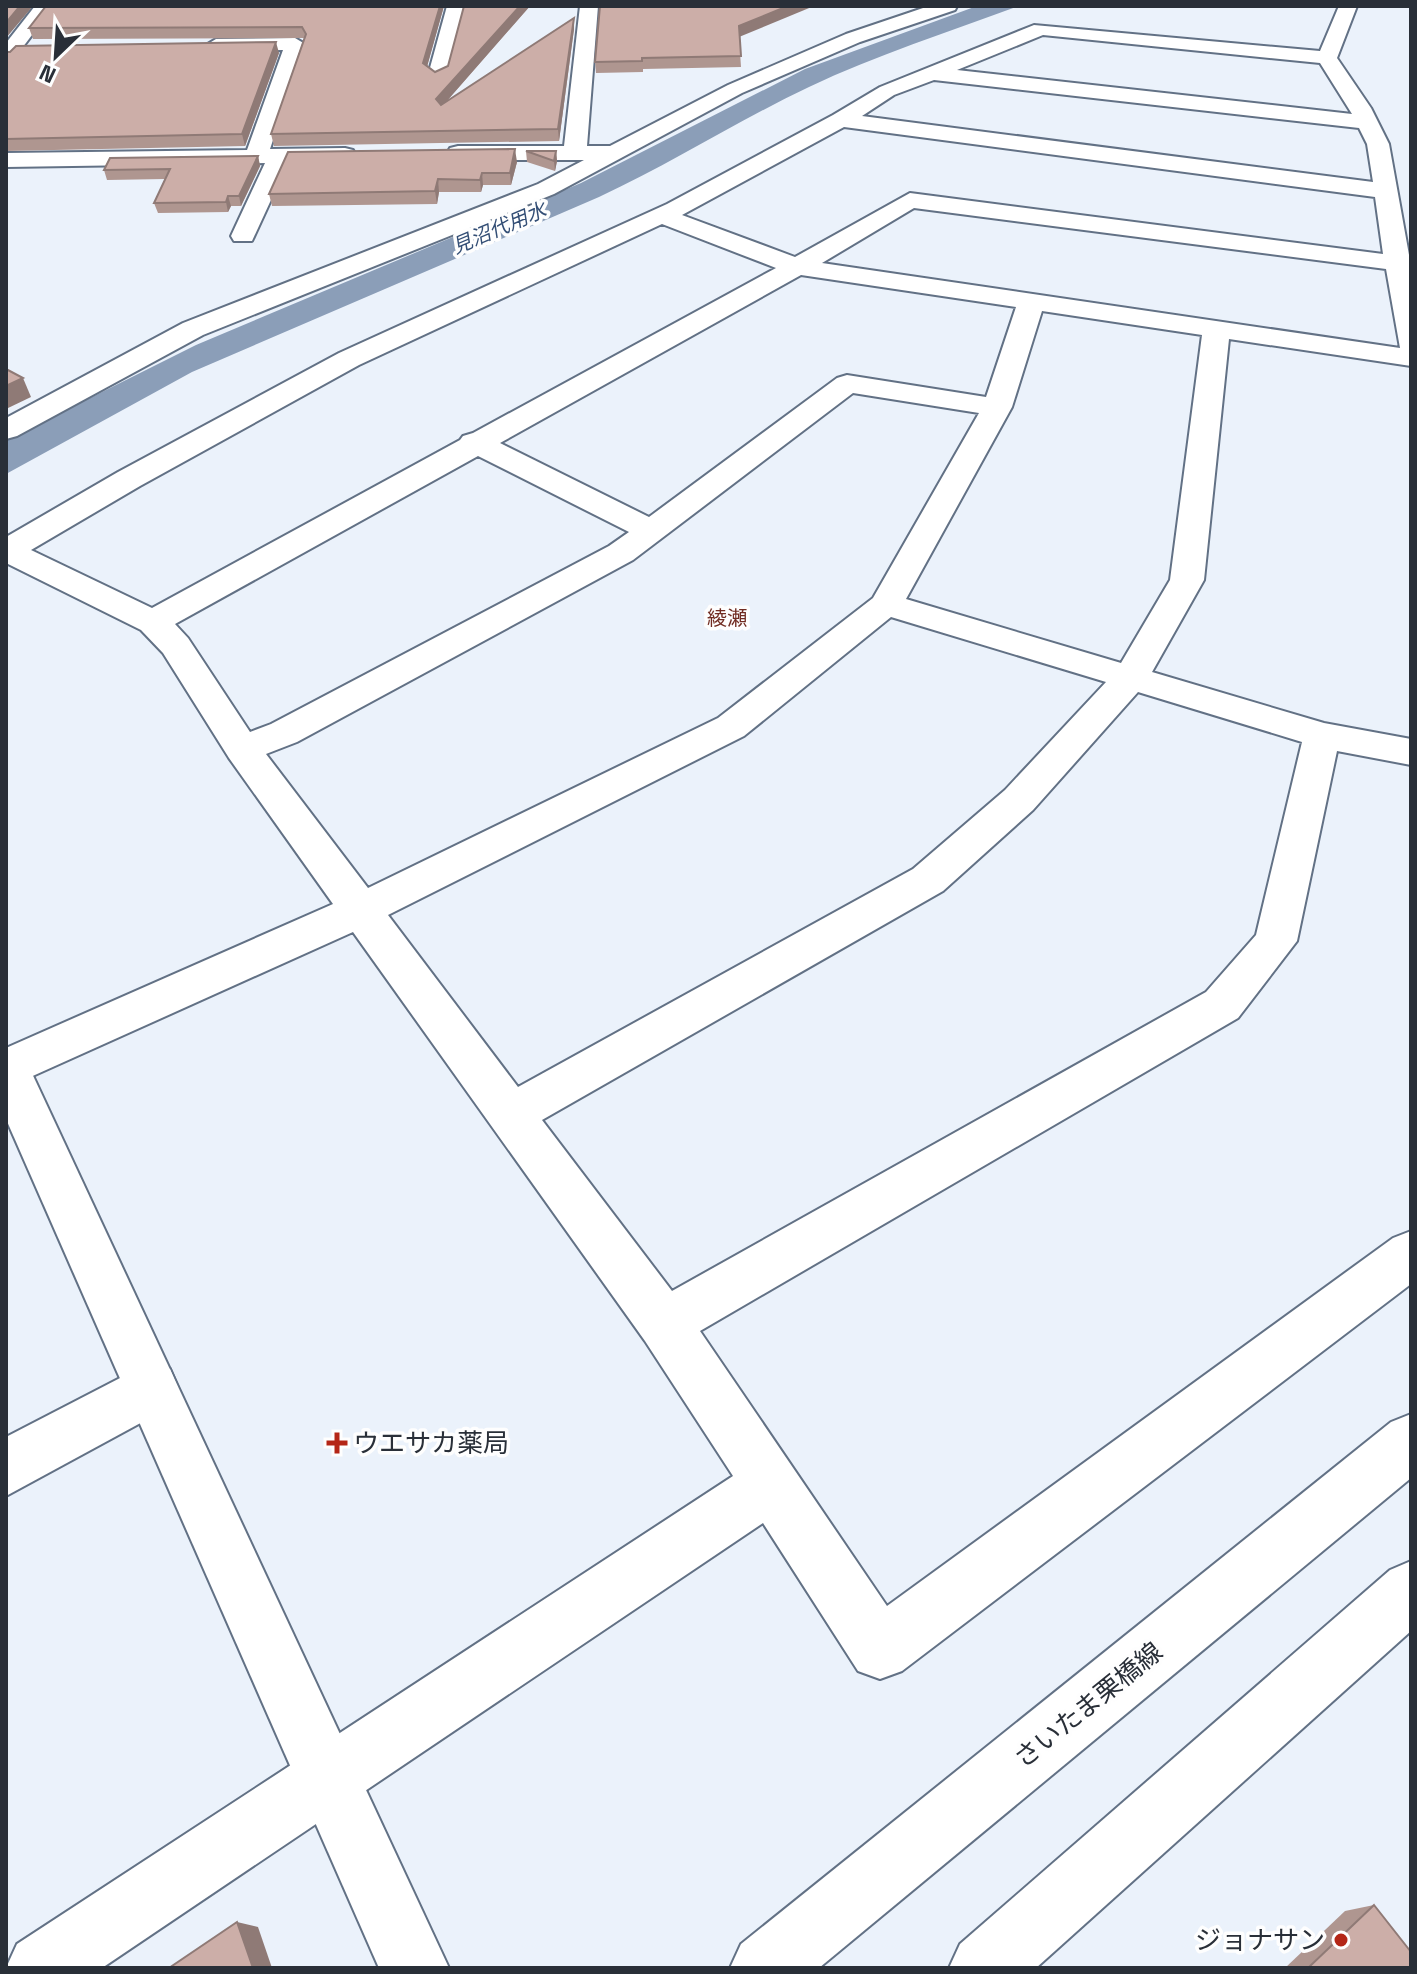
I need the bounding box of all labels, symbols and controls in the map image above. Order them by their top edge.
north arrow [16,16,96,96]
text: N [35,58,60,90]
water label: 見沼代用水 [448,196,552,260]
district label: 綾瀬 [707,605,747,631]
place label: ウエサカ薬局 [353,1426,509,1460]
marker: ウエサカ薬局 [328,1434,346,1452]
street label: さいたま栗橋線 [1007,1635,1169,1775]
place label: ジョナサン [1195,1923,1325,1957]
marker: ジョナサン [1332,1931,1350,1949]

